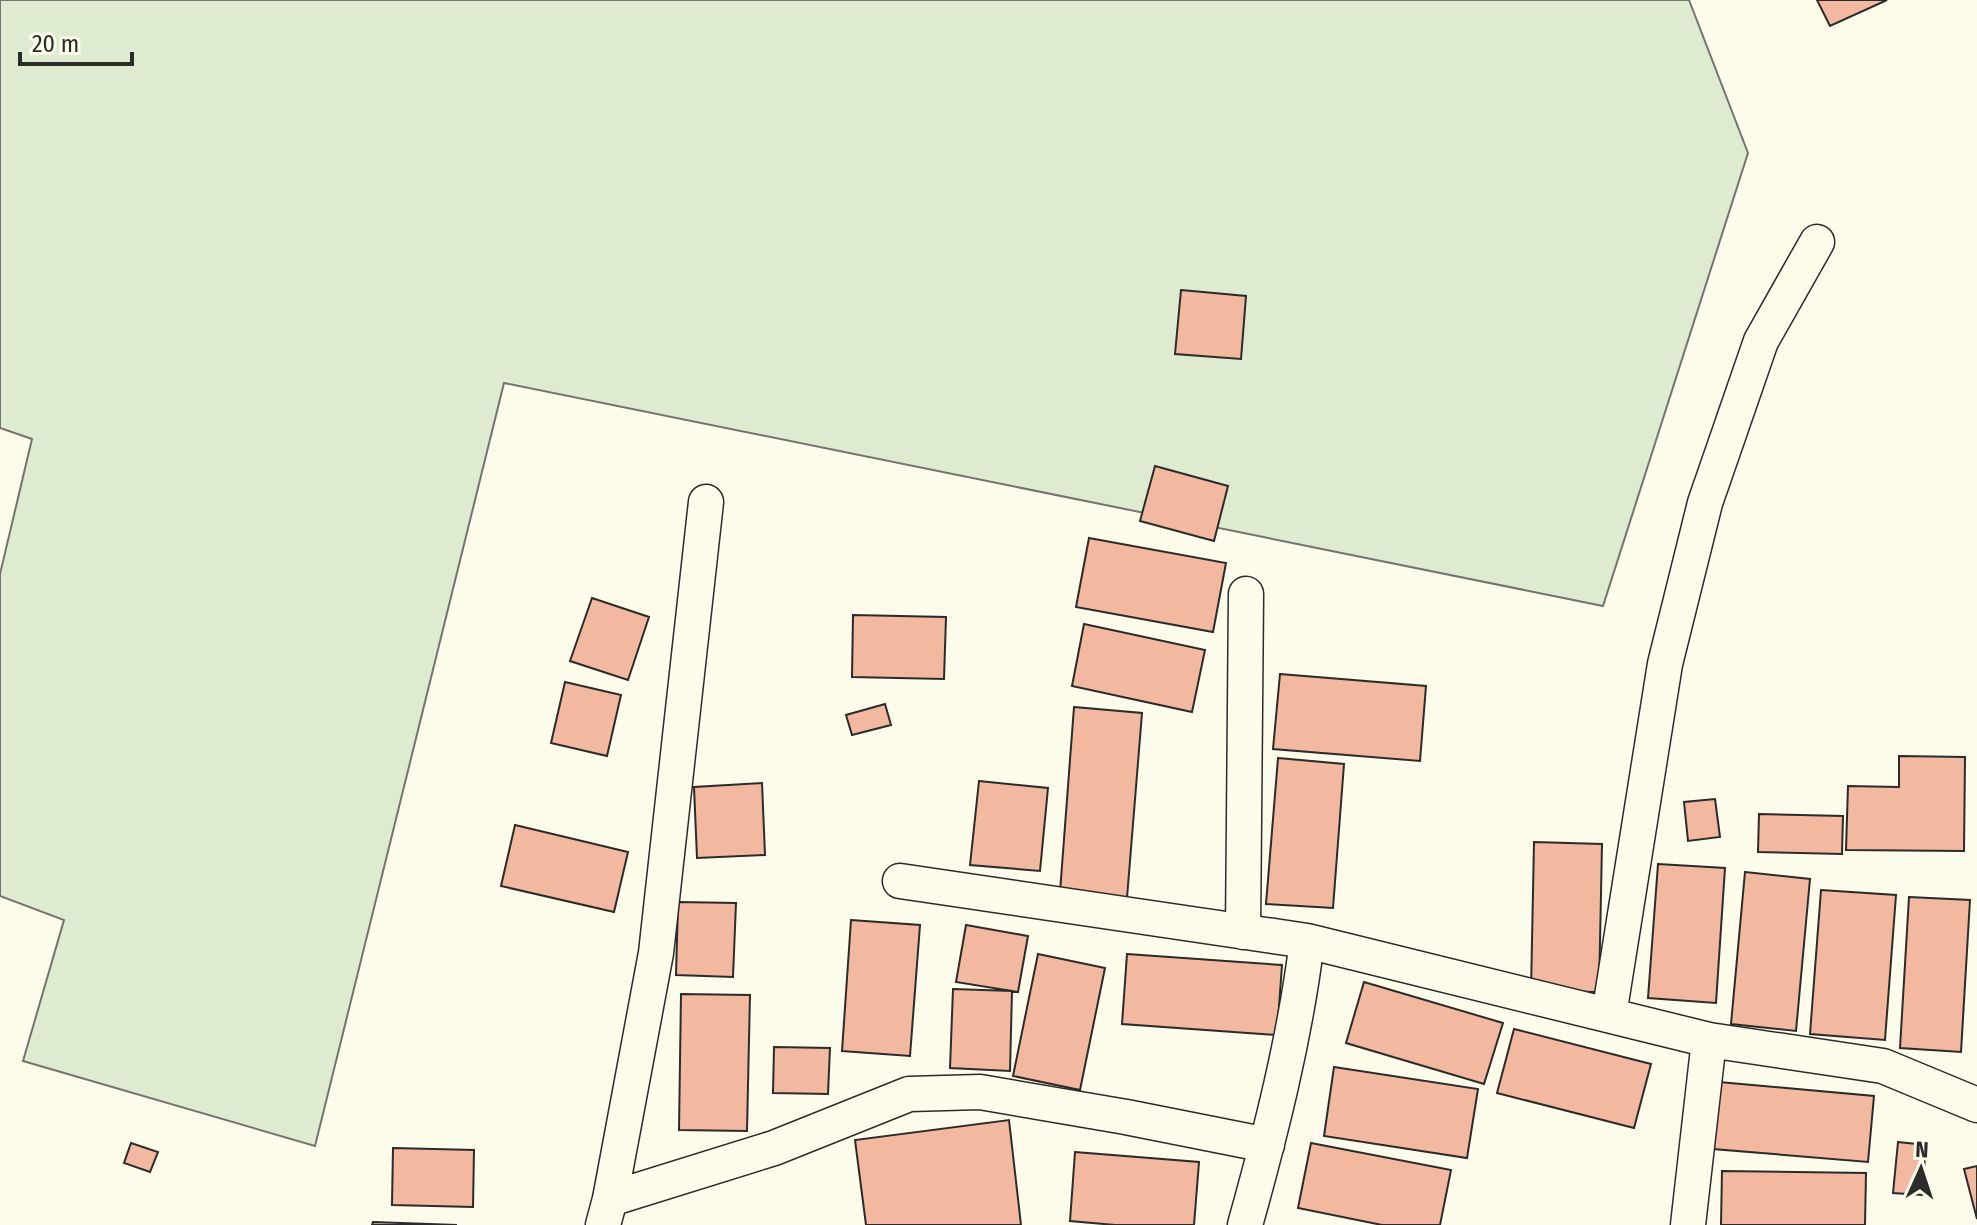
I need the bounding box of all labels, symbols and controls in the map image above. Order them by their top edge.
scale bar [20,16,132,66]
text: 20 m [32,30,79,58]
north arrow [1881,1129,1961,1209]
text: N [1915,1136,1929,1163]

